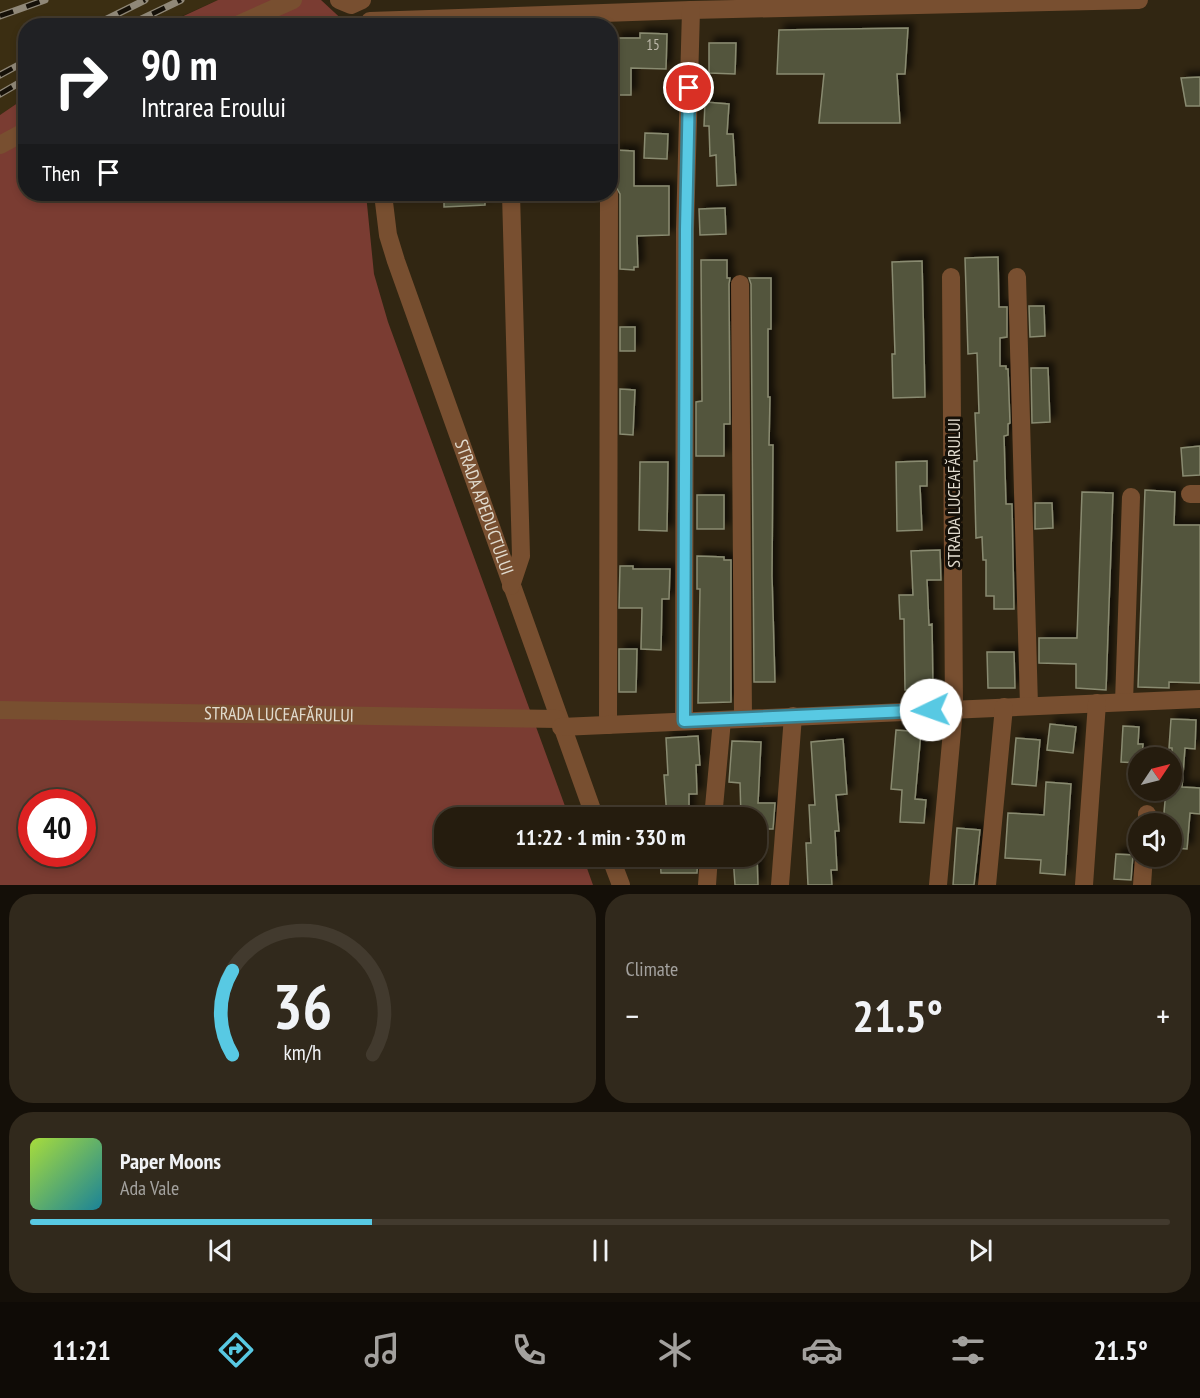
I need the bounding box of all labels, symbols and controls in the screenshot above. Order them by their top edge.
house number: 15 [646,35,660,54]
text: 90 m [141,37,218,92]
icon: right [42,42,120,120]
pin [663,62,714,113]
icon: arrive [672,71,705,104]
text: Intrarea Eroului [141,90,286,124]
icon: arrive [92,156,125,189]
text: Then [42,159,80,187]
street label: STRADA LUCEAFĂRULUI [942,418,965,568]
street label: STRADA APEDUCTULUI [450,436,519,578]
position arrow [899,678,963,742]
street label: STRADA LUCEAFĂRULUI [204,701,354,727]
north arrow [1128,747,1182,801]
map controls [1128,747,1182,867]
speed limit sign: 40 [18,789,96,867]
button: sound [1128,813,1182,867]
text: 11:22 · 1 min · 330 m [515,823,686,851]
text: Climate [626,956,678,982]
text: 36 [272,965,332,1046]
text: 21.5° [853,986,943,1044]
text: − [626,994,639,1037]
text: + [1156,994,1170,1037]
text: km/h [283,1039,321,1067]
text: Paper Moons [120,1147,221,1175]
text: Ada Vale [120,1175,179,1201]
icon: previous [204,1234,237,1267]
icon: pause [584,1234,617,1267]
icon: next [964,1234,997,1267]
icon: directions [215,1329,257,1371]
icon: music [361,1329,403,1371]
icon: phone [508,1329,550,1371]
icon: climate [654,1329,696,1371]
icon: car [801,1329,843,1371]
icon: filters [947,1329,989,1371]
text: 11:21 [52,1333,111,1367]
text: 21.5° [1093,1333,1148,1367]

